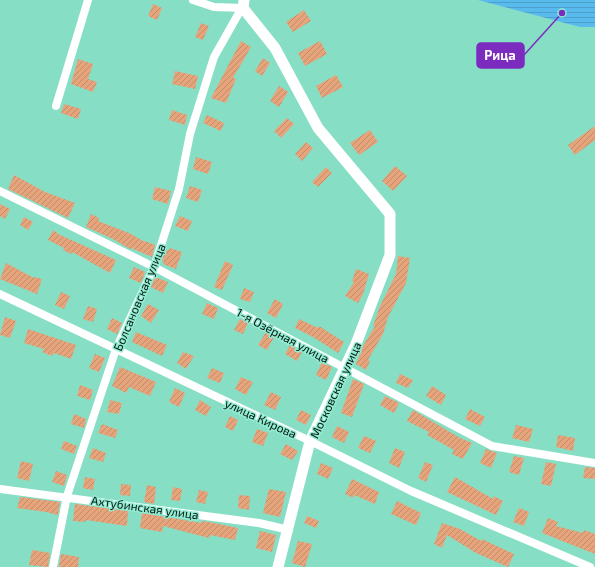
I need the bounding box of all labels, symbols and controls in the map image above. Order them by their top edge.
callout: Рица [477,43,524,68]
text: Рица [484,47,516,63]
street label: Болсановская улица [110,241,169,353]
street label: 1-я Озёрная улица [234,305,332,366]
street label: Московская улица [307,340,364,441]
street label: улица Кирова [222,395,299,442]
street label: Ахтубинская улица [90,493,200,522]

